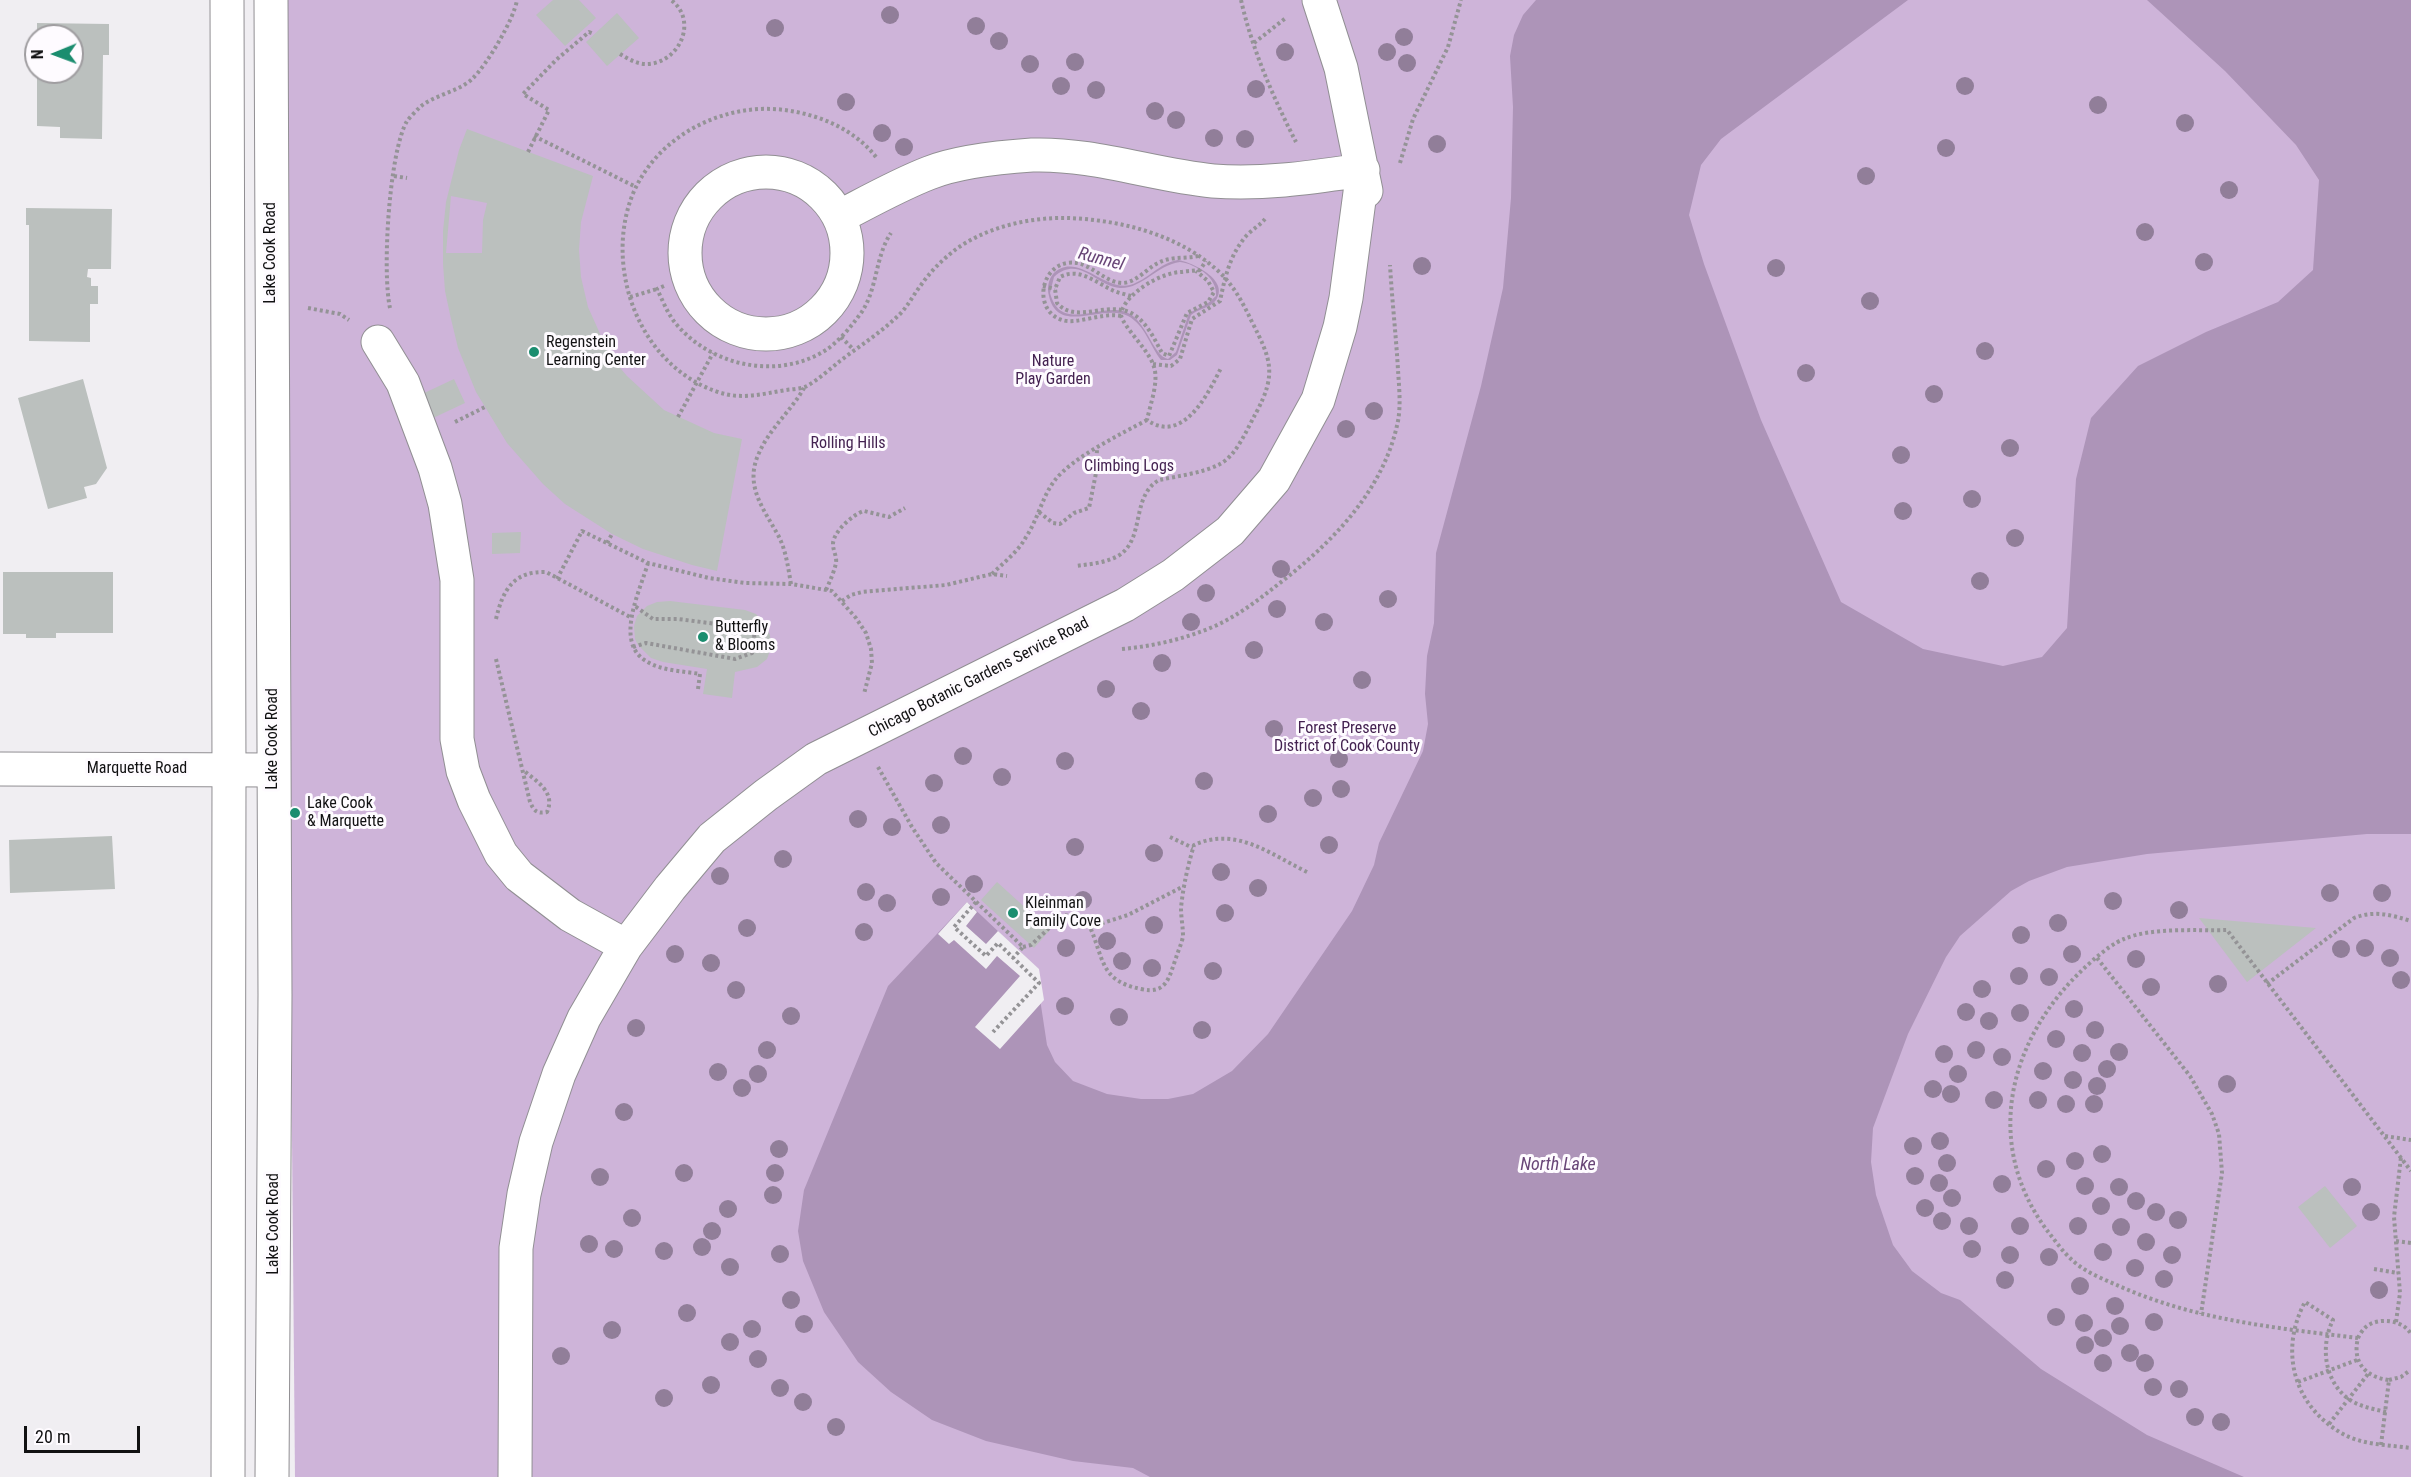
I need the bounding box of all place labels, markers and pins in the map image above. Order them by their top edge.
place label: Regenstein Learning Center [546,333,646,371]
marker: Regenstein Learning Center [527,345,541,359]
place label: Butterfly & Blooms [715,618,775,656]
marker: Butterfly & Blooms [696,630,710,644]
place label: Lake Cook & Marquette [307,794,384,832]
marker: Lake Cook & Marquette [288,806,302,820]
place label: Kleinman Family Cove [1025,894,1101,932]
marker: Kleinman Family Cove [1006,906,1020,920]

